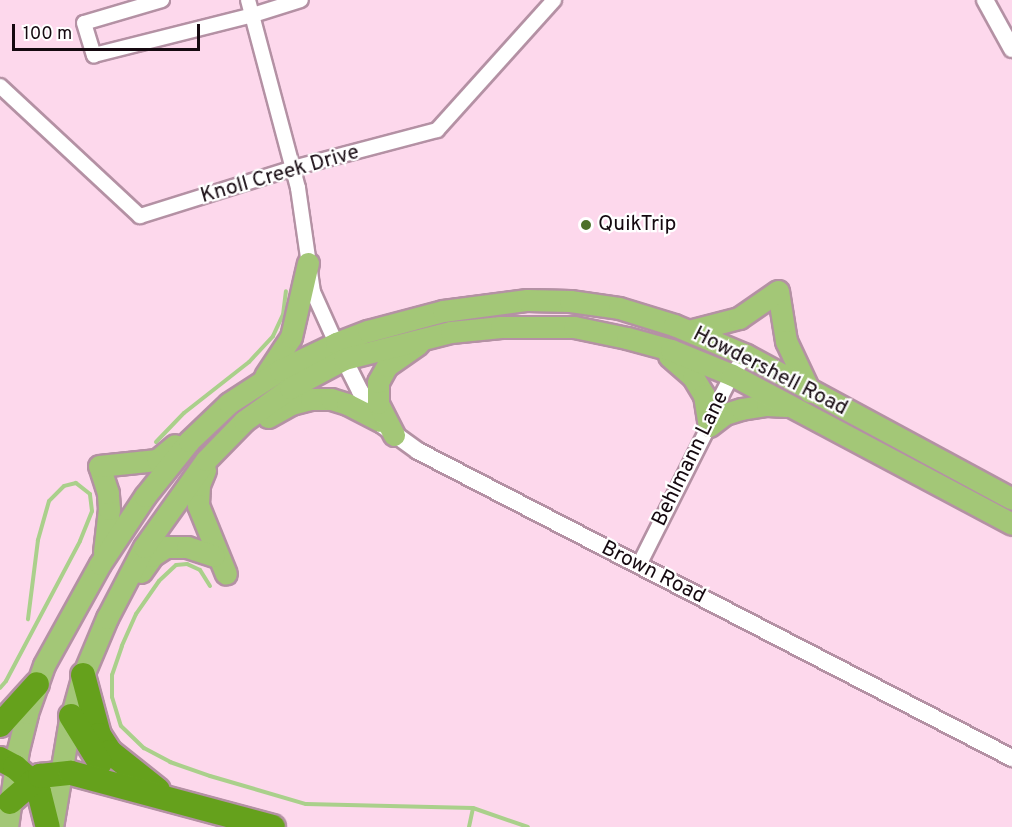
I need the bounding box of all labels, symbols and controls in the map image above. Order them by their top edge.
scale bar [15,12,202,50]
text: 100 m [23,23,72,46]
street label: Knoll Creek Drive [198,140,362,210]
place label: QuikTrip [598,212,676,238]
marker: QuikTrip [579,218,593,232]
street label: Howdershell Road [688,322,852,422]
street label: Behlmann Lane [647,387,735,531]
street label: Brown Road [597,536,709,610]

